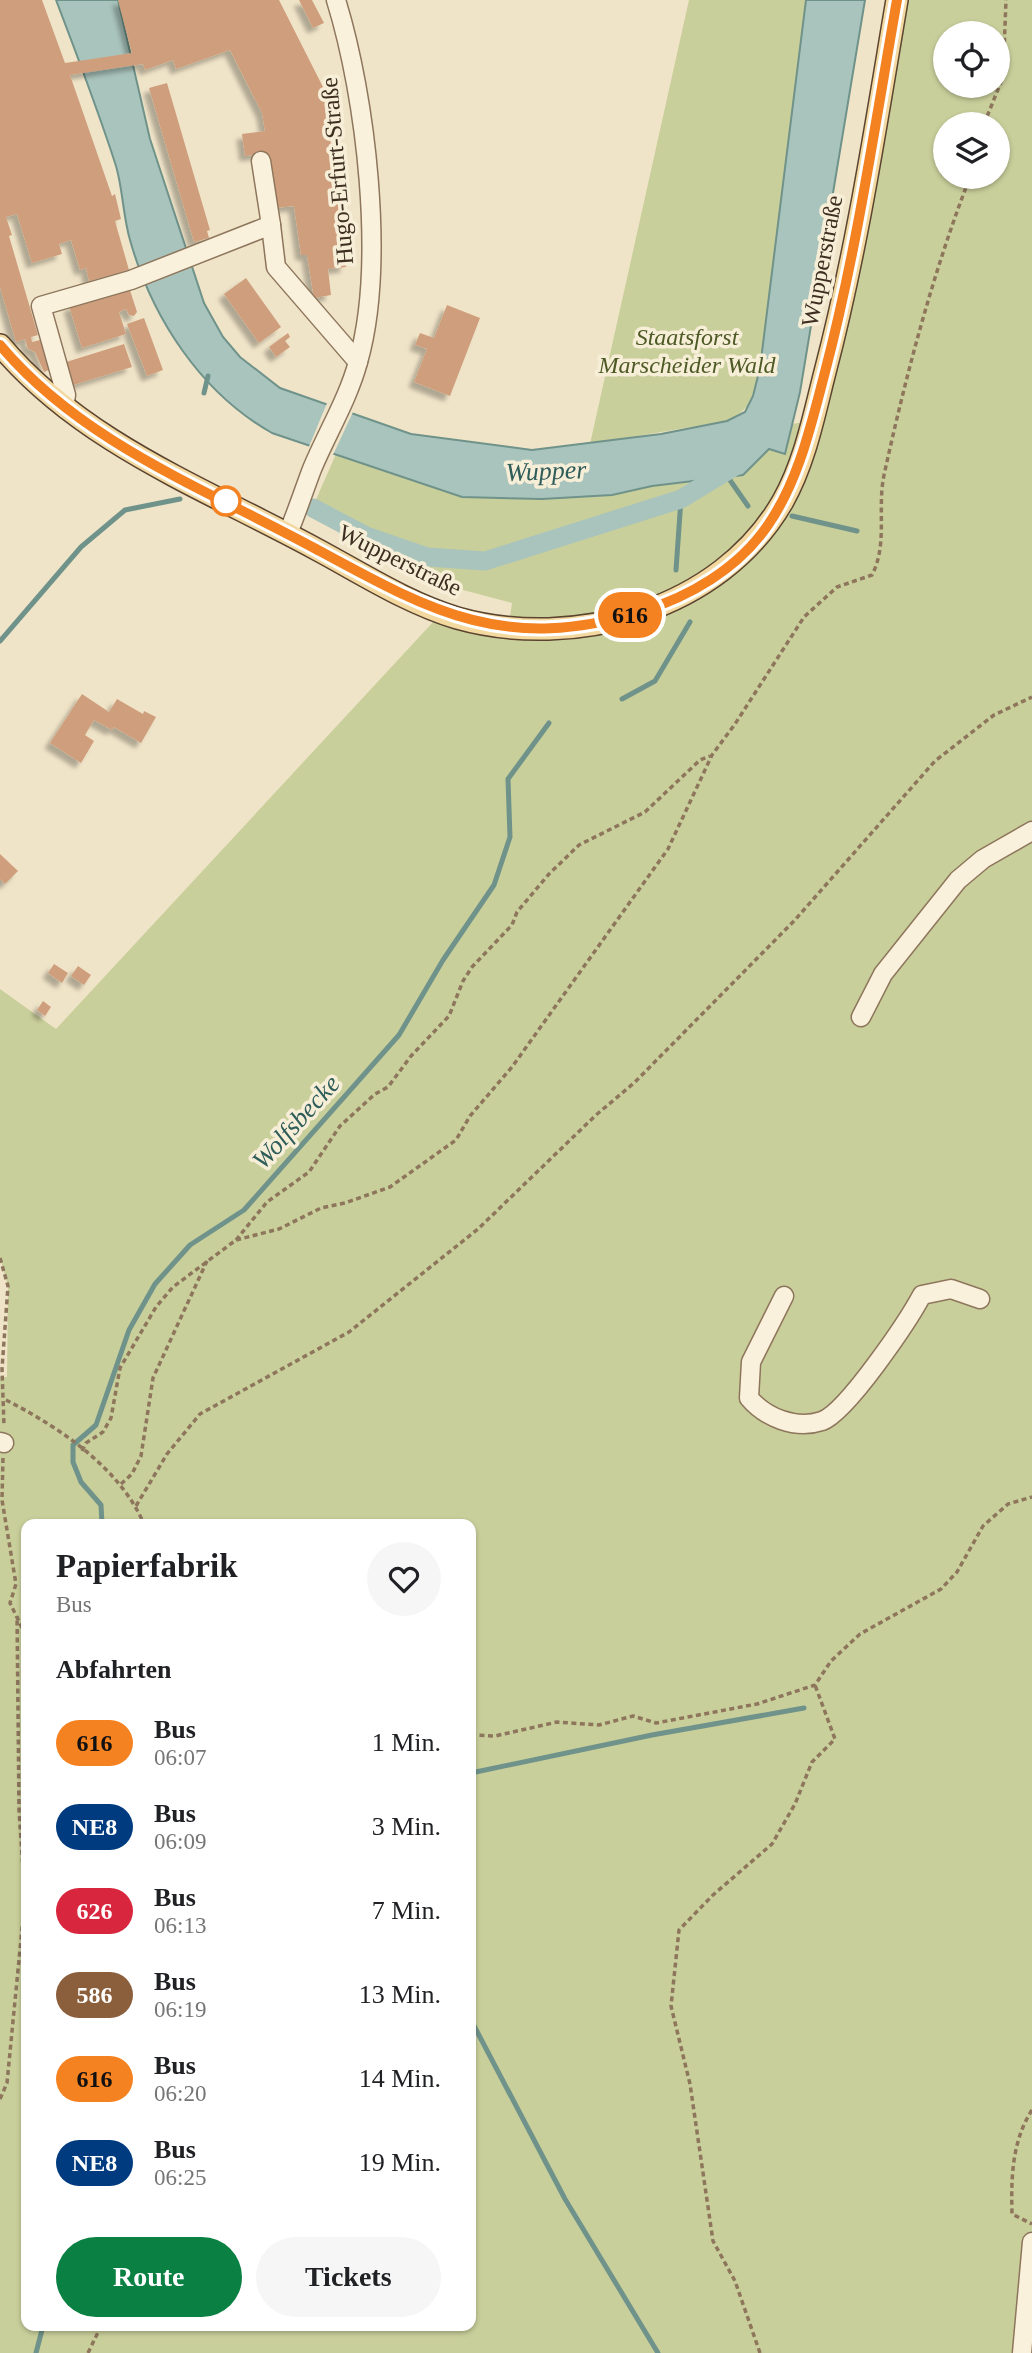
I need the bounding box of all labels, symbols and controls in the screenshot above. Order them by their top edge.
map controls [933,21,1010,189]
button: locate [933,21,1010,98]
street label: Hugo-Erfurt-Straße [316,76,358,266]
button: layers [933,112,1010,189]
street label: Wupperstraße [796,193,848,329]
park label: Staatsforst Marscheider Wald [597,324,777,378]
water label: Wupper [505,455,588,487]
unlabelled marker [211,486,241,516]
street label: Wupperstraße [334,519,466,601]
line badge: 616 [590,592,670,638]
text: 616 [612,602,648,628]
water label: Wolfsbecke [246,1069,346,1175]
button: heart [367,1542,441,1616]
text: Papierfabrik [56,1548,237,1584]
text: Bus [56,1592,92,1617]
text: Abfahrten [56,1655,172,1684]
text: Bus [154,1715,196,1744]
text: 1 Min. [372,1728,441,1757]
text: 616 [77,1730,113,1756]
text: 06:07 [154,1745,206,1770]
text: Bus [154,1799,196,1828]
text: 3 Min. [372,1812,441,1841]
text: NE8 [72,1814,117,1840]
text: 06:09 [154,1829,206,1854]
text: Bus [154,1883,196,1912]
text: 7 Min. [372,1896,441,1925]
text: 626 [77,1898,113,1924]
text: 06:13 [154,1913,206,1938]
text: Bus [154,1967,196,1996]
text: 13 Min. [359,1980,441,2009]
text: 586 [77,1982,113,2008]
text: 06:19 [154,1997,206,2022]
text: Bus [154,2051,196,2080]
text: 14 Min. [359,2064,441,2093]
text: 616 [77,2066,113,2092]
text: 06:20 [154,2081,206,2106]
text: Bus [154,2135,196,2164]
text: 19 Min. [359,2148,441,2177]
text: NE8 [72,2150,117,2176]
text: 06:25 [154,2165,206,2190]
button: Route [56,2237,242,2317]
button: Tickets [256,2237,441,2317]

